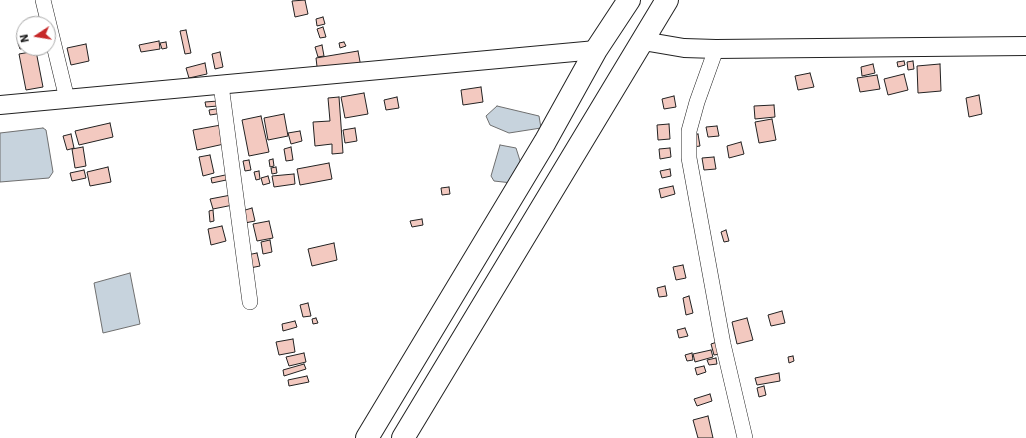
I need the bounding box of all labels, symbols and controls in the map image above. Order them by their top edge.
north arrow [16,16,56,56]
text: N [18,33,32,44]

